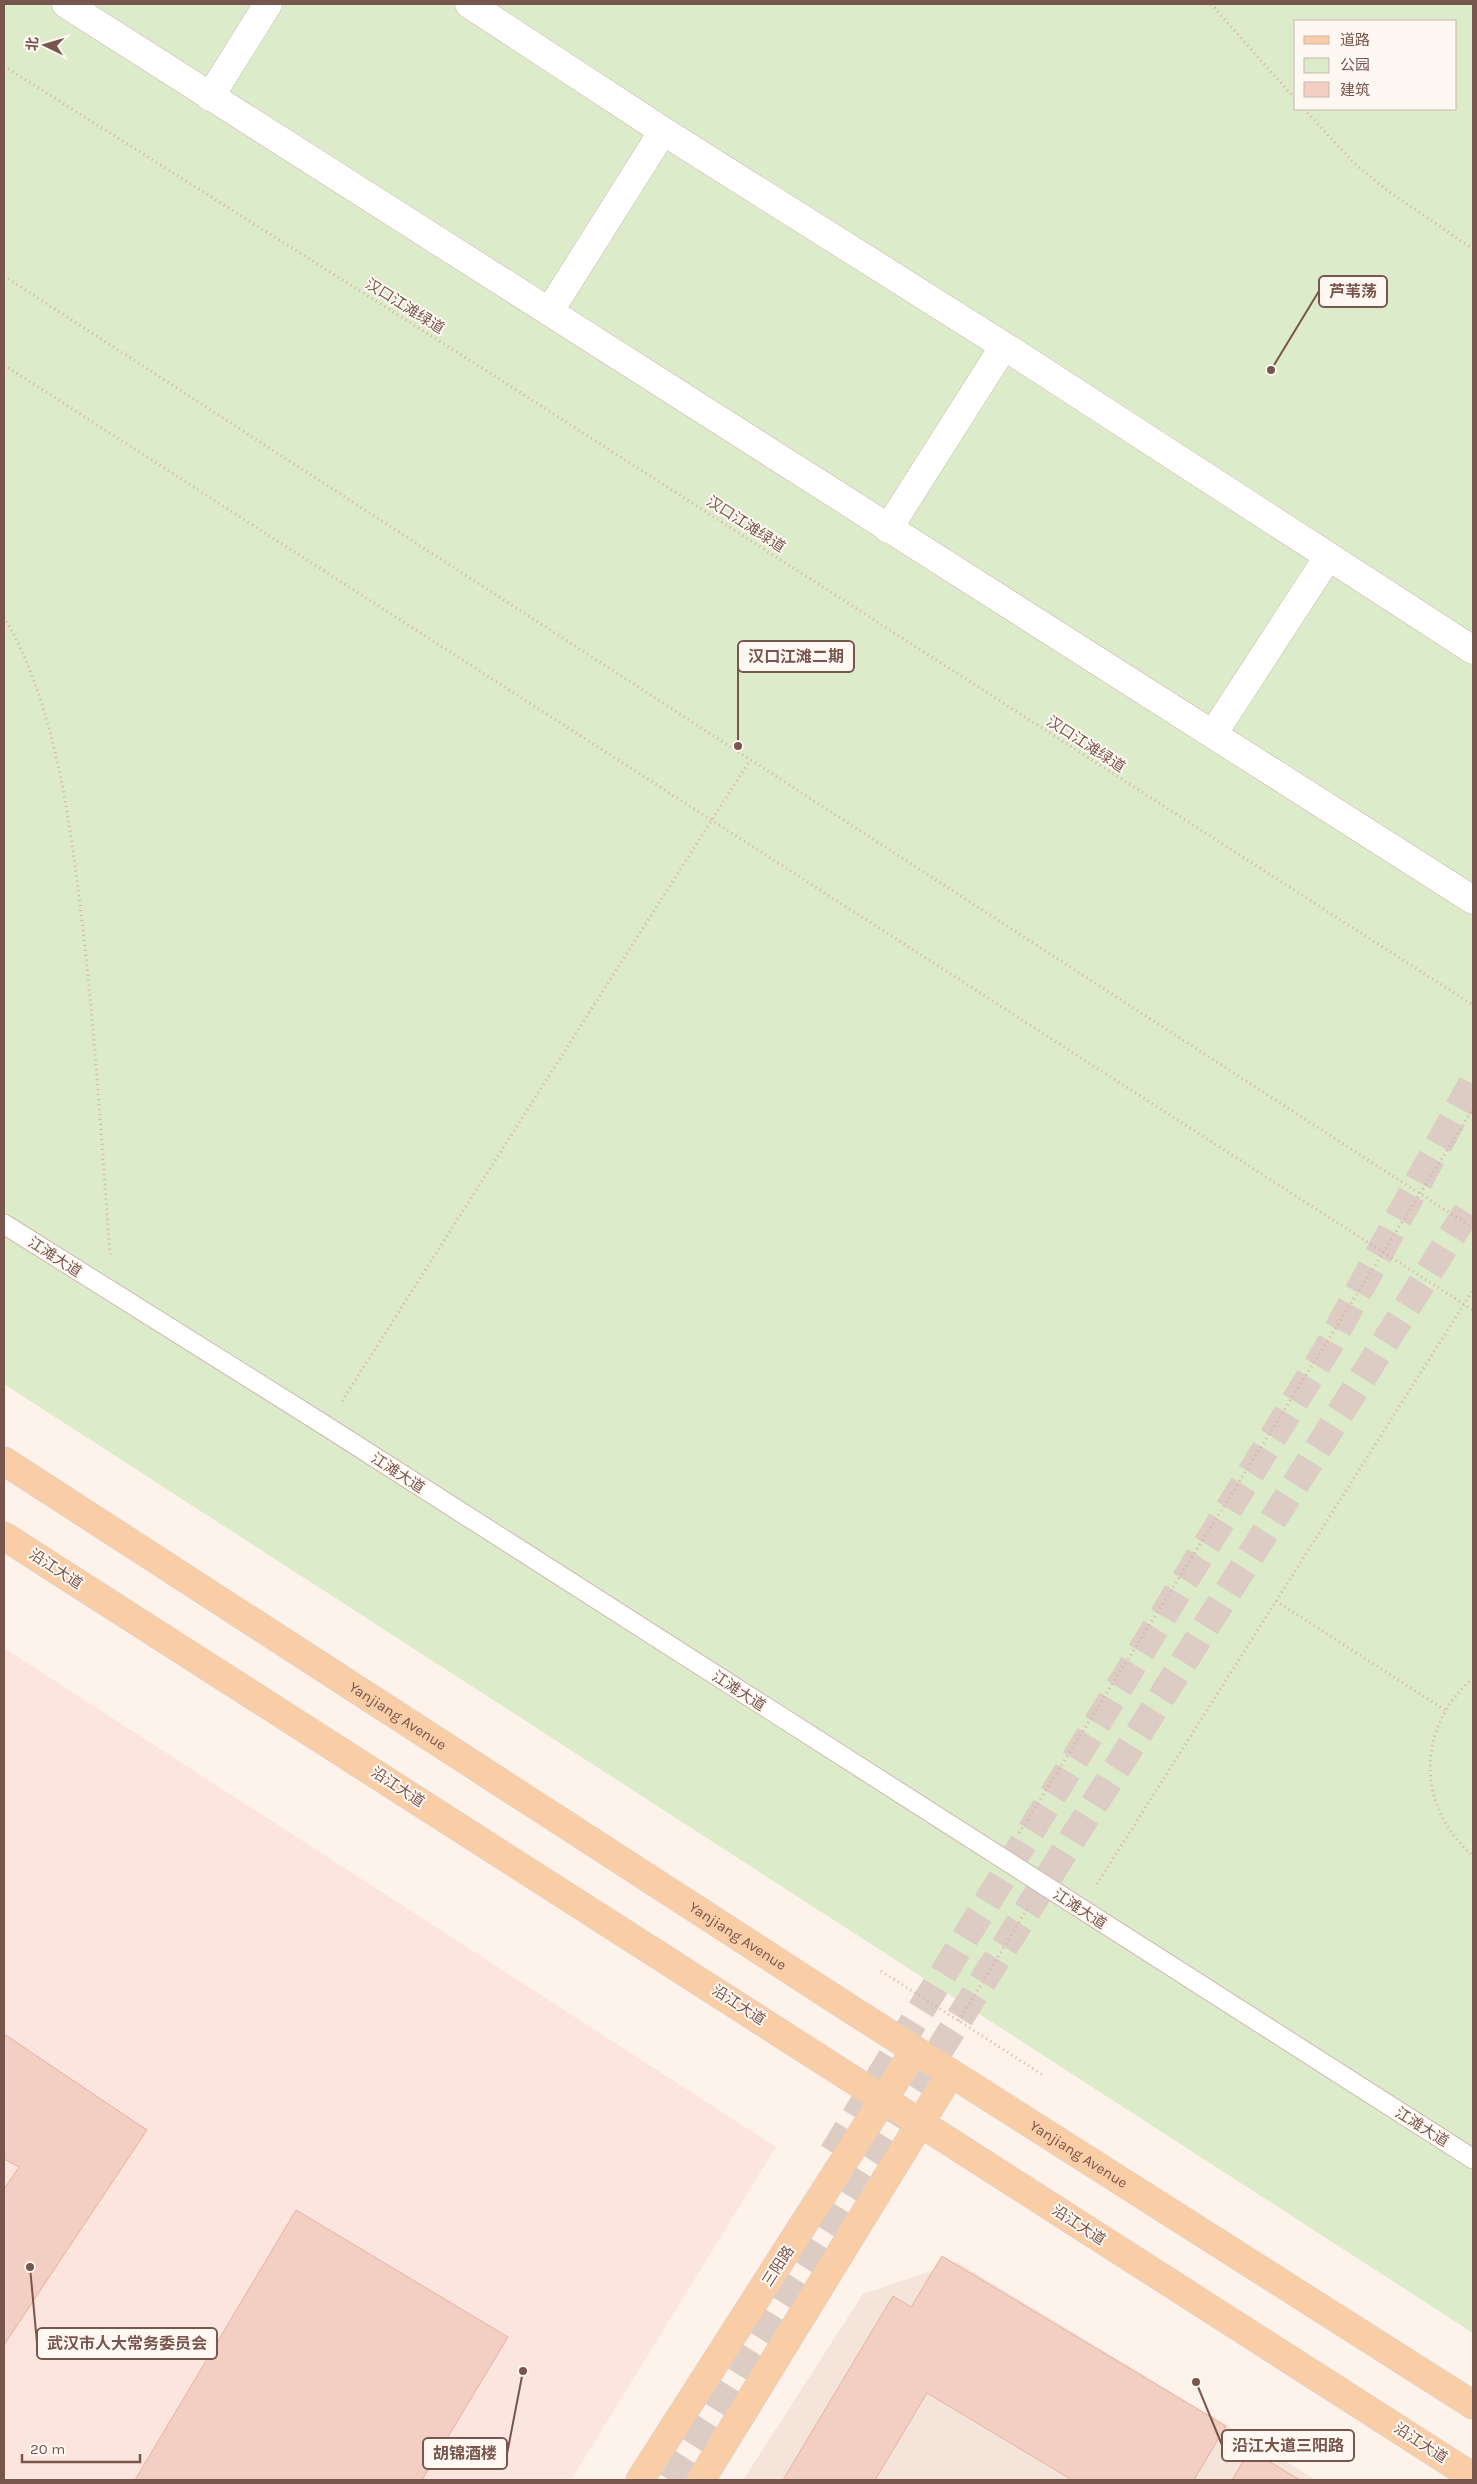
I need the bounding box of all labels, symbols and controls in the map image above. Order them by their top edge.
north arrow [20,20,70,70]
legend [1294,20,1457,110]
text: 道路 [1340,31,1370,49]
text: 北 [23,36,42,52]
text: 公园 [1340,56,1370,74]
text: 建筑 [1340,81,1370,99]
street label: 汉口江滩绿道 [362,275,448,337]
callout: 芦苇荡 [1319,276,1387,307]
text: 芦苇荡 [1329,282,1377,301]
street label: 汉口江滩绿道 [703,492,789,556]
callout: 汉口江滩二期 [738,641,854,672]
text: 汉口江滩二期 [748,647,844,666]
street label: 汉口江滩绿道 [1043,712,1129,776]
street label: 江滩大道 [25,1233,85,1281]
street label: 江滩大道 [368,1449,428,1497]
street label: 沿江大道 [26,1545,86,1593]
street label: 江滩大道 [709,1667,769,1715]
street label: Yanjiang Avenue [346,1678,450,1754]
street label: 沿江大道 [368,1763,428,1811]
street label: 江滩大道 [1050,1885,1110,1933]
street label: Yanjiang Avenue [685,1898,790,1974]
street label: 沿江大道 [709,1981,769,2029]
street label: 江滩大道 [1392,2103,1452,2151]
street label: Yanjiang Avenue [1026,2117,1131,2192]
street label: 沿江大道 [1049,2201,1109,2249]
street label: 三阳路 [758,2242,798,2290]
callout: 武汉市人大常务委员会 [37,2328,217,2359]
text: 武汉市人大常务委员会 [47,2334,207,2353]
street label: 沿江大道 [1391,2419,1451,2467]
callout: 沿江大道三阳路 [1222,2430,1354,2461]
scale bar [22,2432,140,2464]
text: 沿江大道三阳路 [1232,2436,1344,2455]
callout: 胡锦酒楼 [423,2438,507,2469]
text: 20 m [30,2440,65,2458]
text: 胡锦酒楼 [433,2444,497,2463]

